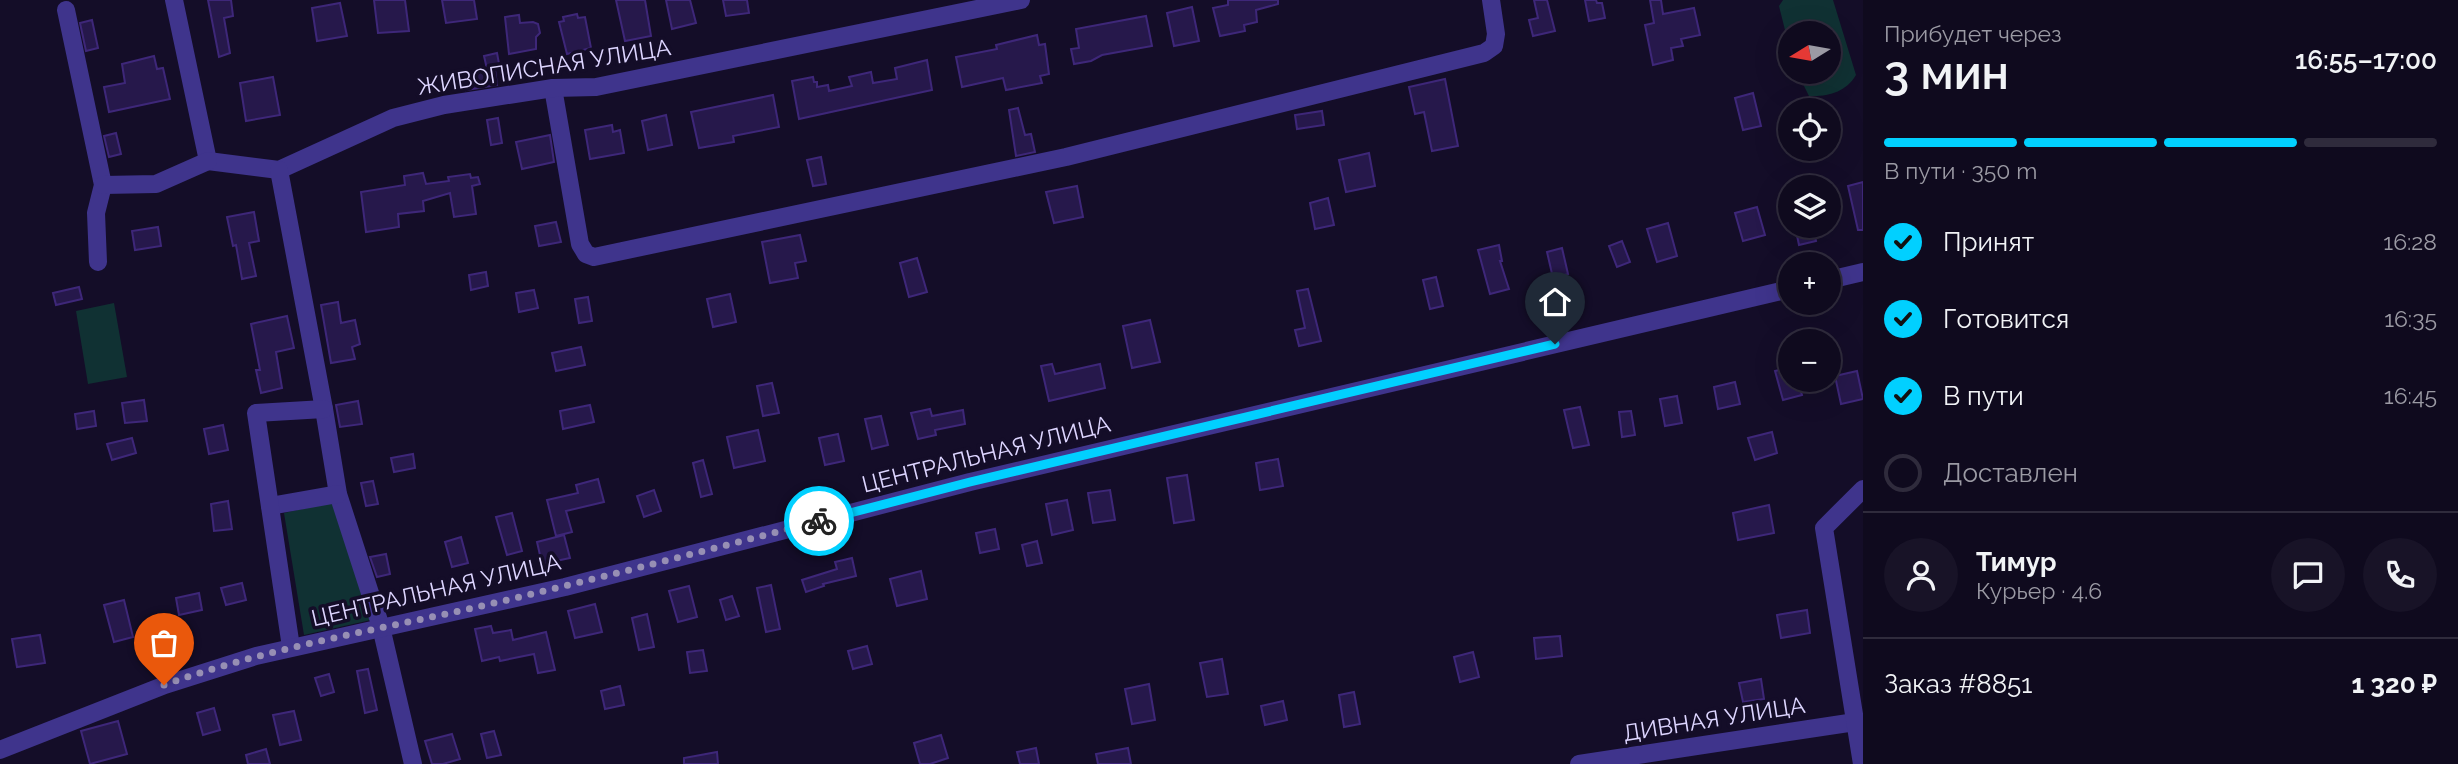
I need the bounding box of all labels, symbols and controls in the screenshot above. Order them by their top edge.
text: Прибудет через [1884,20,2062,47]
north arrow [1778,21,1841,84]
map controls [1778,21,1841,392]
street label: ЖИВОПИСНАЯ УЛИЦА [415,33,673,100]
text: 16:55–17:00 [2295,45,2437,75]
text: 3 мин [1884,46,2009,100]
button: locate [1778,98,1841,161]
text: В пути · 350 m [1884,157,2037,184]
button: layers [1778,175,1841,238]
icon: check [1884,223,1922,261]
text: Принят [1943,227,2034,257]
text: 16:28 [2383,228,2437,255]
button: + [1778,252,1841,315]
pin [1525,272,1585,344]
icon: home [1536,283,1574,321]
icon: check [1884,300,1922,338]
text: Готовится [1943,304,2069,334]
text: 16:35 [2384,305,2437,332]
button: − [1778,329,1841,392]
icon: check [1884,377,1922,415]
text: В пути [1943,381,2024,411]
text: 16:45 [2384,382,2437,409]
street label: ЦЕНТРАЛЬНАЯ УЛИЦА [859,409,1113,497]
text: Доставлен [1943,458,2078,488]
courier [784,486,854,556]
icon: bike [800,502,838,540]
button: person [1884,538,1958,612]
button: chat [2271,538,2345,612]
button: phone [2363,538,2437,612]
text: Тимур [1976,547,2056,577]
street label: ЦЕНТРАЛЬНАЯ УЛИЦА [309,548,564,631]
text: Курьер · 4.6 [1976,577,2102,604]
pin [134,613,194,685]
icon: bag [145,624,183,662]
text: Заказ #8851 [1884,669,2032,699]
text: 1 320 ₽ [2351,669,2437,699]
street label: ДИВНАЯ УЛИЦА [1621,691,1807,746]

